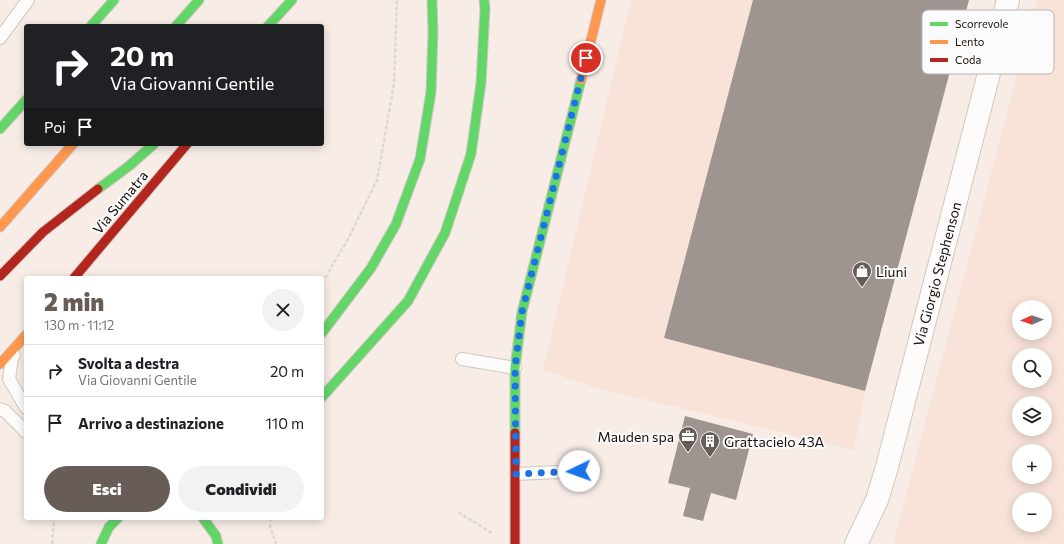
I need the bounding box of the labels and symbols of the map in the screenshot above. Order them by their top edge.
legend [922,10,1054,74]
text: Scorrevole [955,17,1009,30]
text: Lento [955,35,985,48]
pin [569,41,603,75]
text: Coda [955,53,981,66]
street label: Via Sumatra [89,167,151,237]
street label: Via Giorgio Stephenson [910,200,964,348]
shop icon: Liuni [851,260,873,288]
place label: Liuni [876,263,907,280]
north arrow [1012,300,1052,340]
office icon: Mauden spa [677,425,699,453]
place label: Mauden spa [597,428,674,445]
building icon: Grattacielo 43A [699,430,721,458]
place label: Grattacielo 43A [724,433,824,450]
position arrow [558,450,600,492]

